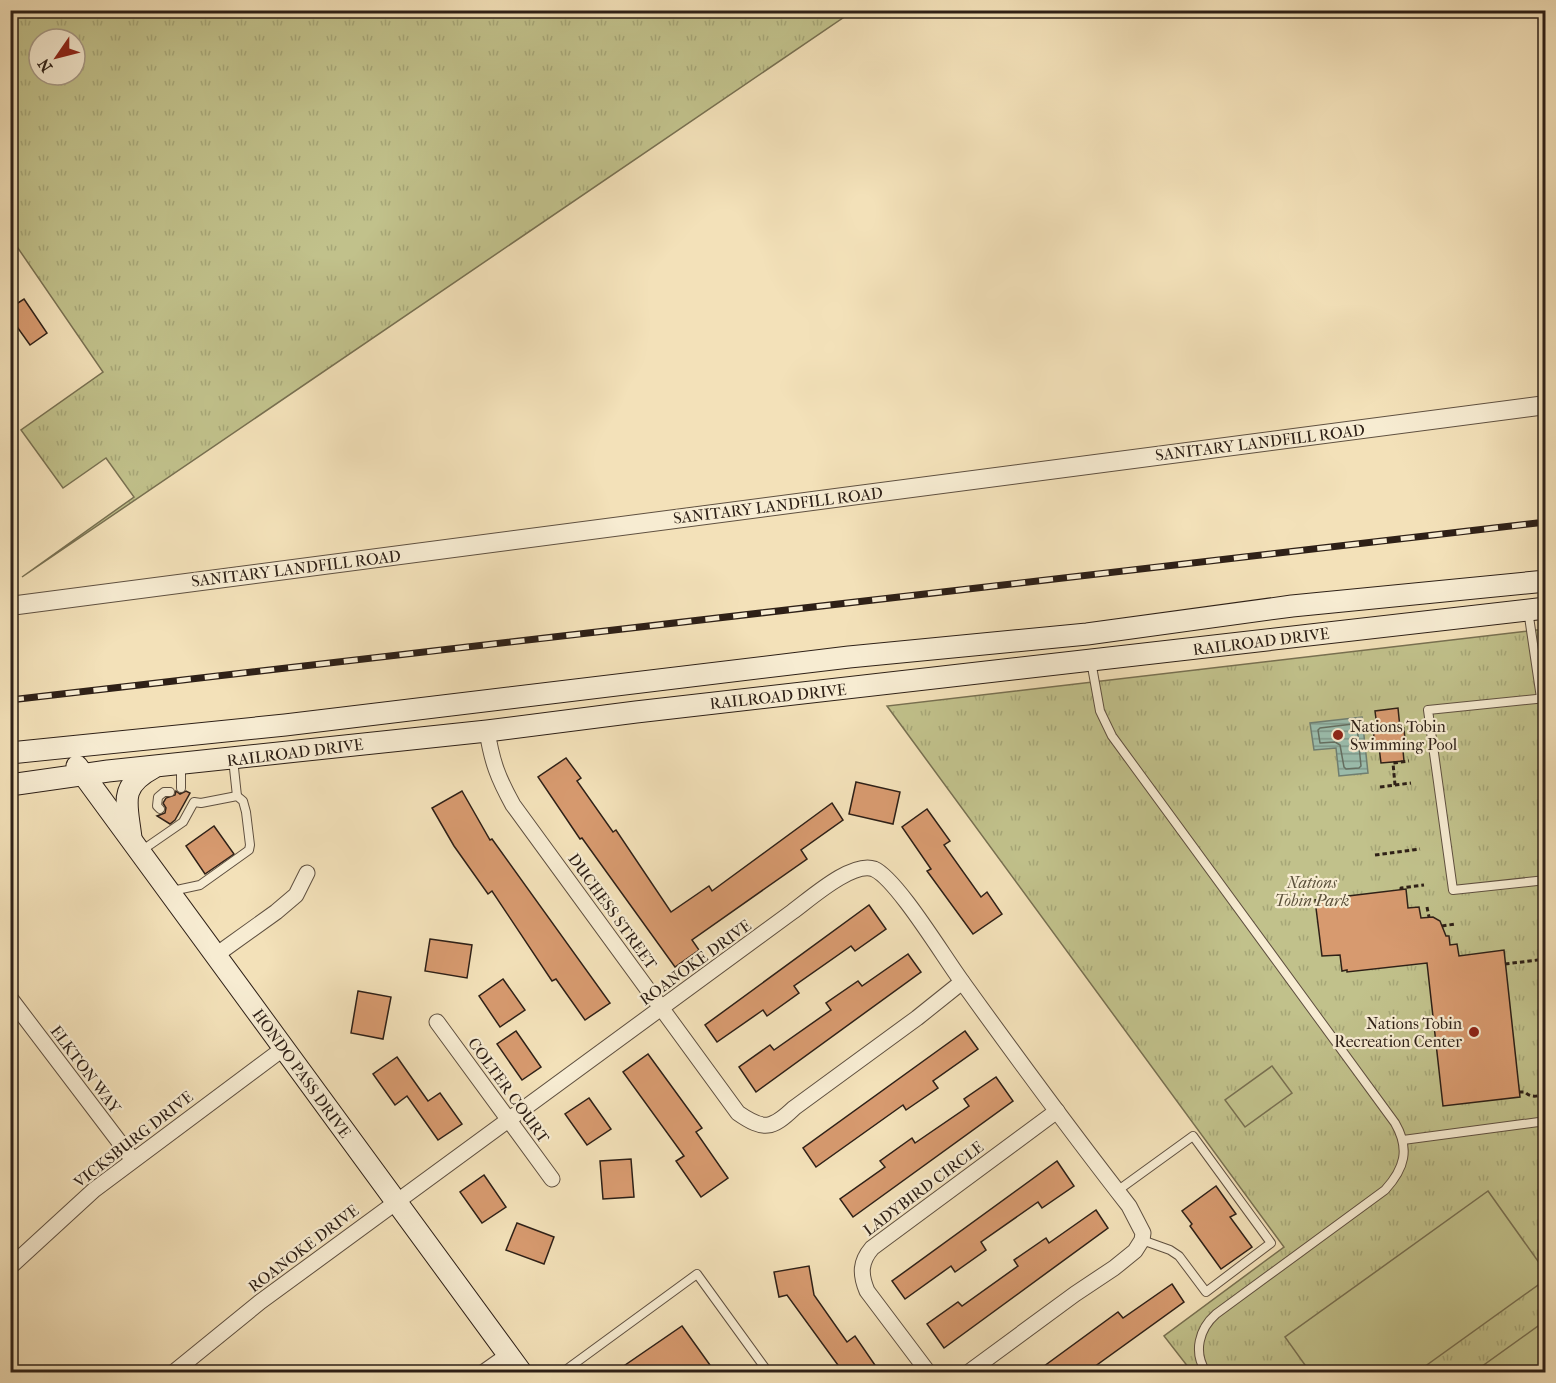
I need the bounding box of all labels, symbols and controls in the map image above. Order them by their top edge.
north arrow [27,27,87,87]
text: N [33,54,56,76]
street label: SANITARY LANDFILL ROAD [1154,420,1366,465]
street label: SANITARY LANDFILL ROAD [672,483,884,528]
street label: SANITARY LANDFILL ROAD [190,546,402,591]
street label: RAILROAD DRIVE [1192,624,1331,659]
street label: RAILROAD DRIVE [709,680,848,713]
place label: Nations Tobin Swimming Pool [1350,717,1458,754]
marker: Nations Tobin Swimming Pool [1331,728,1345,742]
street label: RAILROAD DRIVE [226,735,365,770]
street label: DUCHESS STREET [564,850,661,973]
park label: Nations Tobin Park [1275,873,1349,910]
street label: ROANOKE DRIVE [636,915,755,1009]
street label: HONDO PASS DRIVE [248,1005,355,1142]
place label: Nations Tobin Recreation Center [1334,1014,1463,1051]
street label: ELKTON WAY [46,1022,125,1118]
marker: Nations Tobin Recreation Center [1467,1025,1481,1039]
street label: COLTER COURT [464,1034,553,1147]
street label: VICKSBURG DRIVE [69,1087,197,1192]
street label: LADYBIRD CIRCLE [860,1137,987,1240]
street label: ROANOKE DRIVE [244,1201,362,1296]

